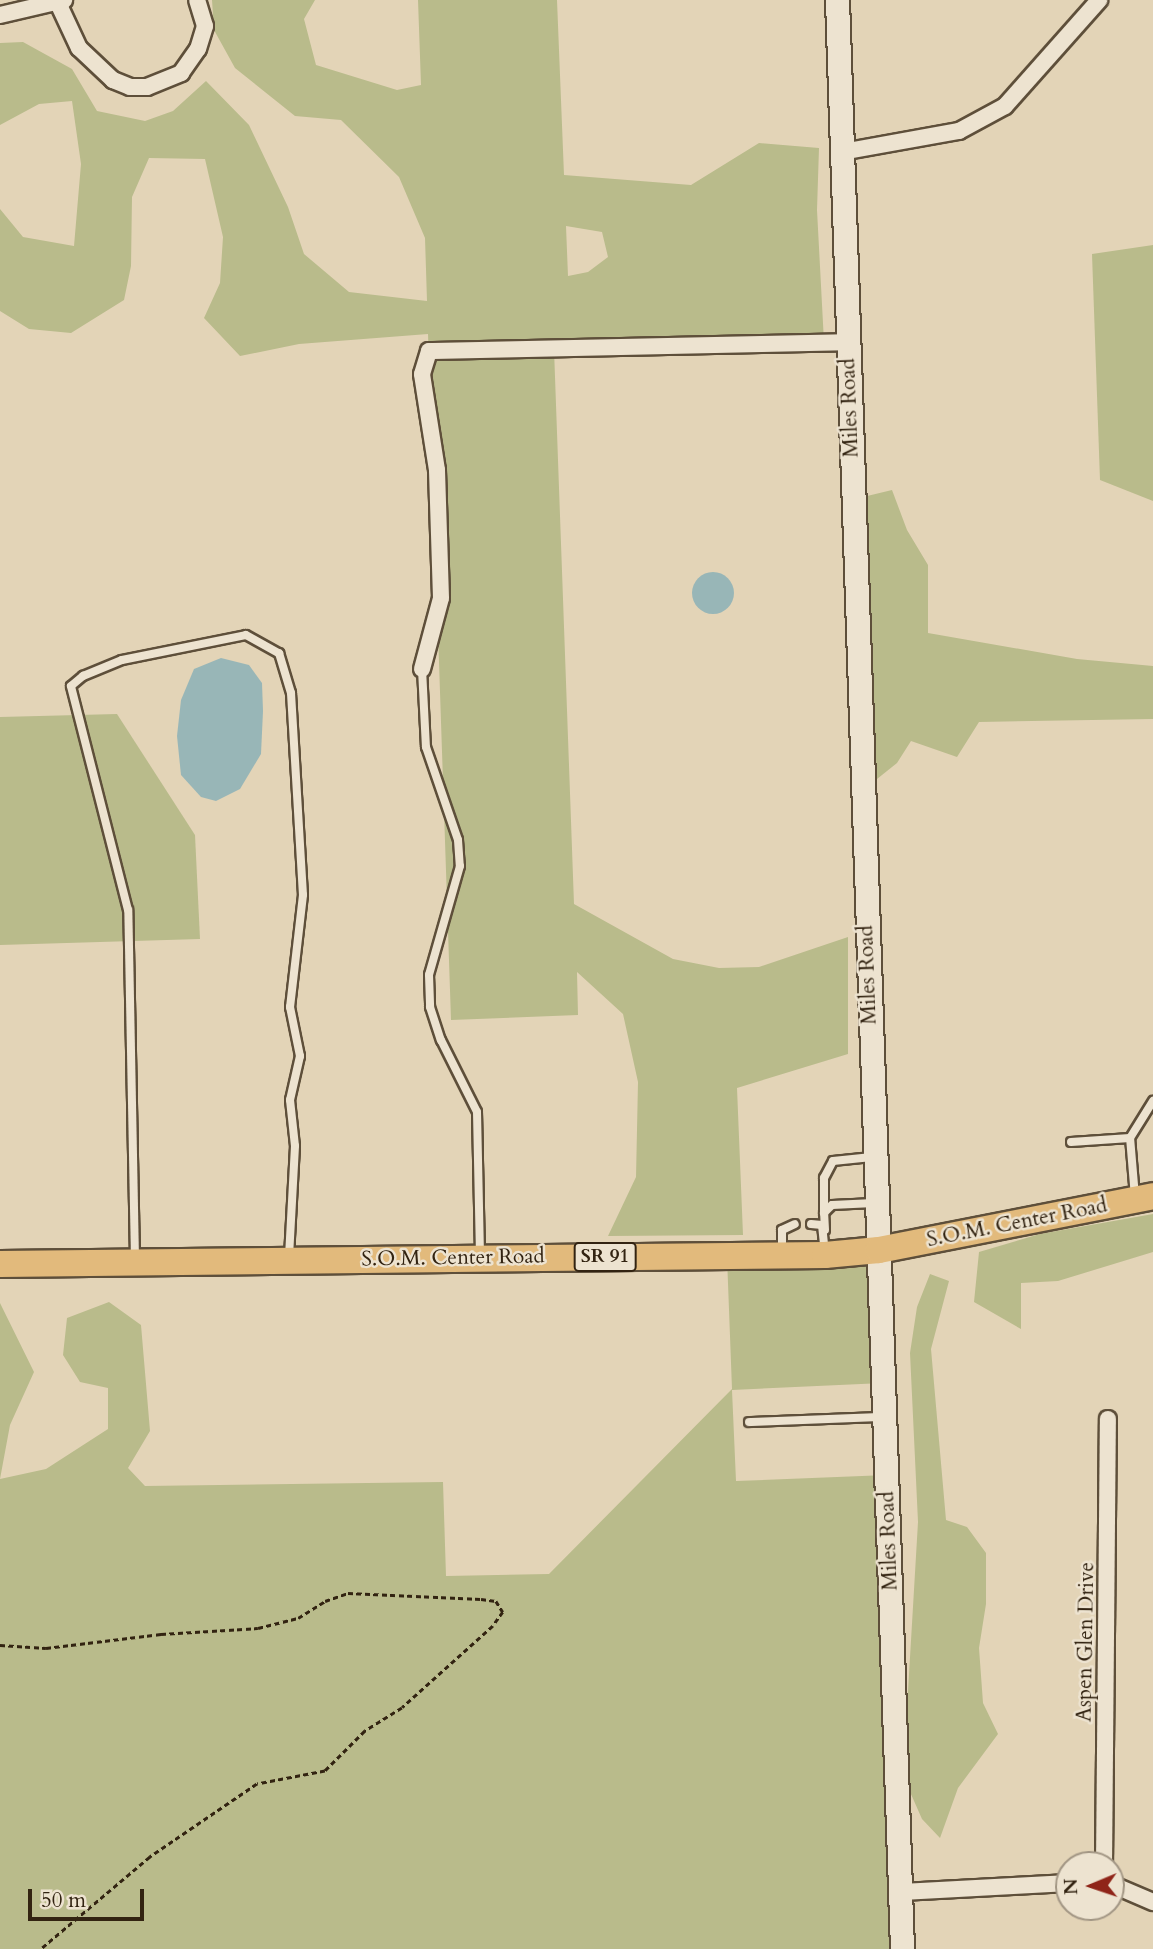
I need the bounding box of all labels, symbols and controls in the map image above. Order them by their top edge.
street label: Miles Road [836,358,864,458]
street label: Miles Road [854,925,882,1025]
street label: S.O.M. Center Road [925,1193,1109,1253]
road number: SR 91 [574,1242,636,1273]
street label: S.O.M. Center Road [361,1244,545,1272]
street label: Miles Road [875,1491,903,1591]
street label: Aspen Glen Drive [1072,1562,1100,1722]
north arrow [1055,1851,1125,1921]
scale bar [32,1876,147,1920]
text: N [1058,1878,1084,1895]
text: 50 m [41,1886,86,1915]

